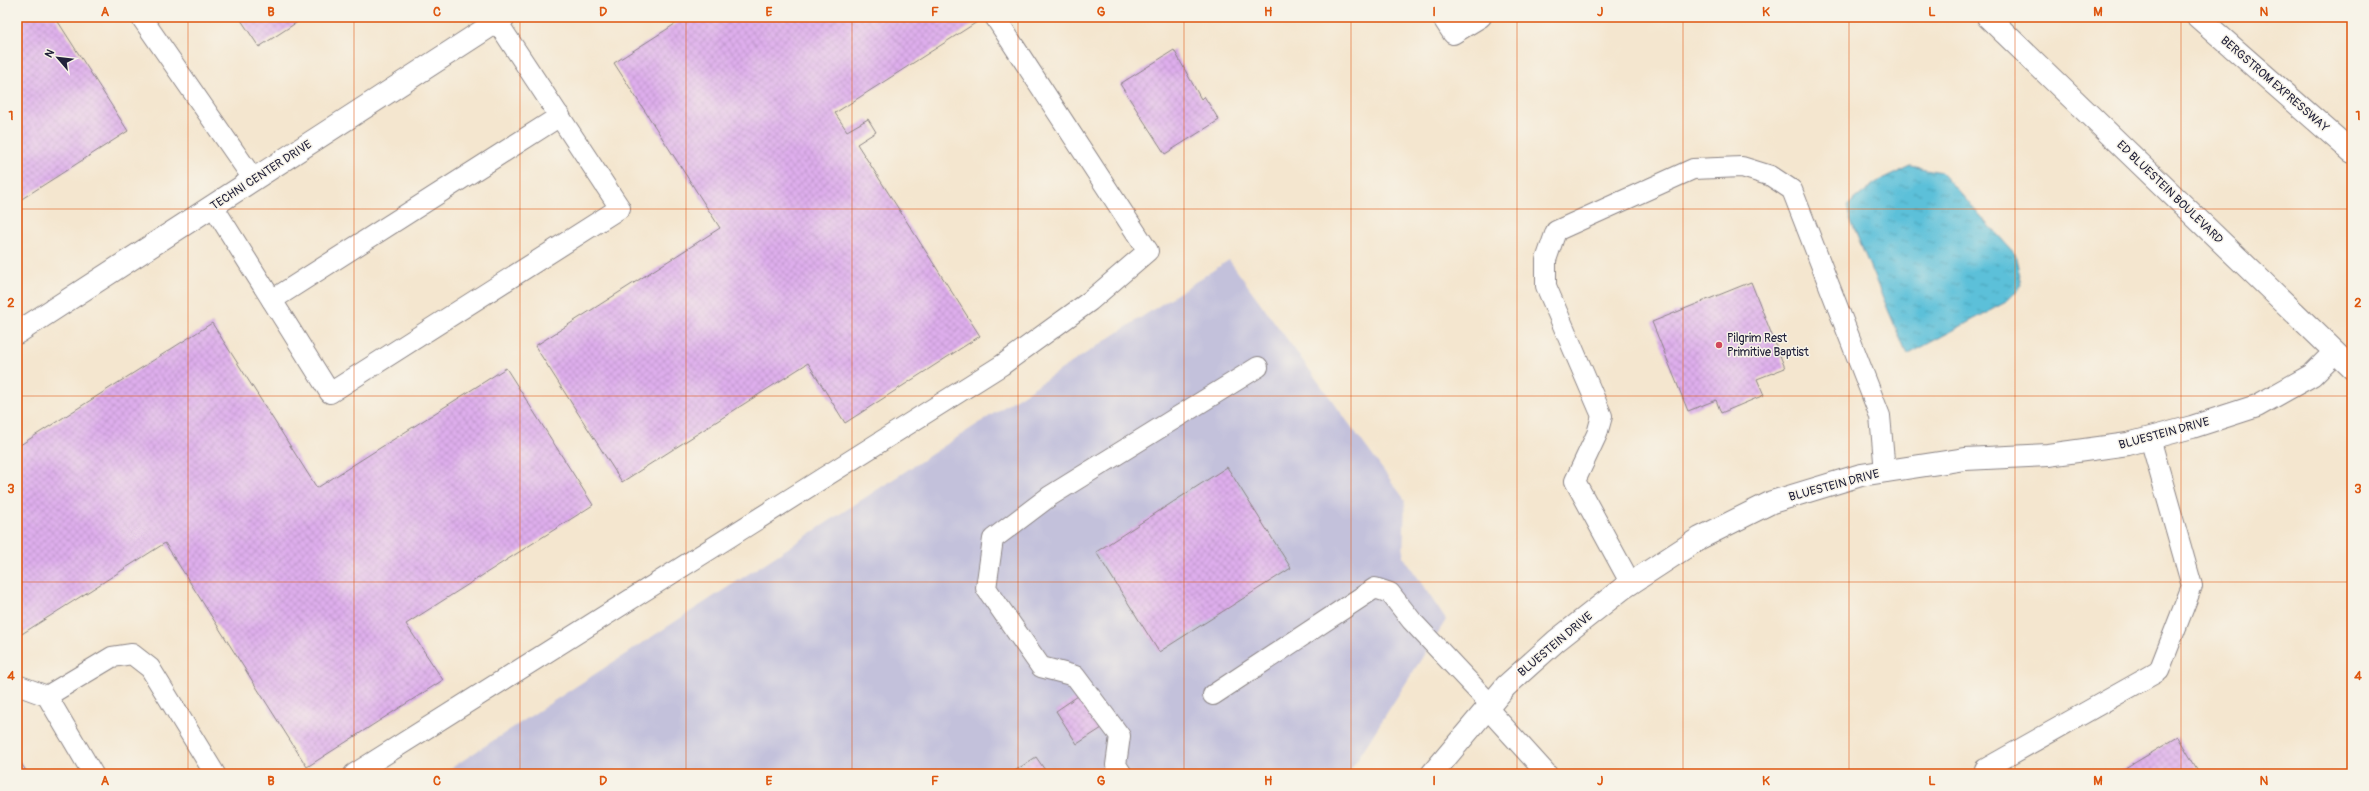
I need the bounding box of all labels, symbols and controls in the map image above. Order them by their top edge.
text: A [101,4,110,20]
text: B [267,4,275,20]
text: C [433,4,441,20]
text: D [599,4,607,20]
text: E [766,4,773,20]
text: F [931,4,939,20]
text: G [1097,4,1106,20]
text: H [1264,4,1272,20]
text: I [1432,4,1436,20]
text: J [1597,4,1603,20]
text: K [1762,4,1770,20]
text: L [1928,4,1936,20]
text: M [2093,4,2103,20]
text: N [2260,4,2269,20]
street label: BERGSTROM EXPRESSWAY [2217,33,2332,135]
north arrow [38,38,78,78]
text: N [42,47,57,60]
text: 1 [8,108,14,124]
text: 1 [2355,108,2361,124]
street label: TECHNI CENTER DRIVE [208,137,315,214]
street label: ED BLUESTEIN BOULEVARD [2113,138,2226,247]
text: 2 [7,295,15,311]
text: 2 [2354,295,2362,311]
place label: Pilgrim Rest Primitive Baptist [1727,331,1809,360]
marker: Pilgrim Rest Primitive Baptist [1714,340,1724,350]
street label: BLUESTEIN DRIVE [2117,414,2211,453]
street label: BLUESTEIN DRIVE [1787,466,1881,505]
text: 3 [7,481,15,497]
text: 3 [2354,481,2362,497]
street label: BLUESTEIN DRIVE [1515,609,1596,680]
text: 4 [7,668,15,684]
text: 4 [2354,668,2362,684]
text: A [101,773,110,789]
text: B [267,773,275,789]
text: C [433,773,441,789]
text: D [599,773,607,789]
text: E [766,773,773,789]
text: F [931,773,939,789]
text: G [1097,773,1106,789]
text: H [1264,773,1272,789]
text: I [1432,773,1436,789]
text: J [1597,773,1603,789]
text: K [1762,773,1770,789]
text: L [1928,773,1936,789]
text: M [2093,773,2103,789]
text: N [2260,773,2269,789]

